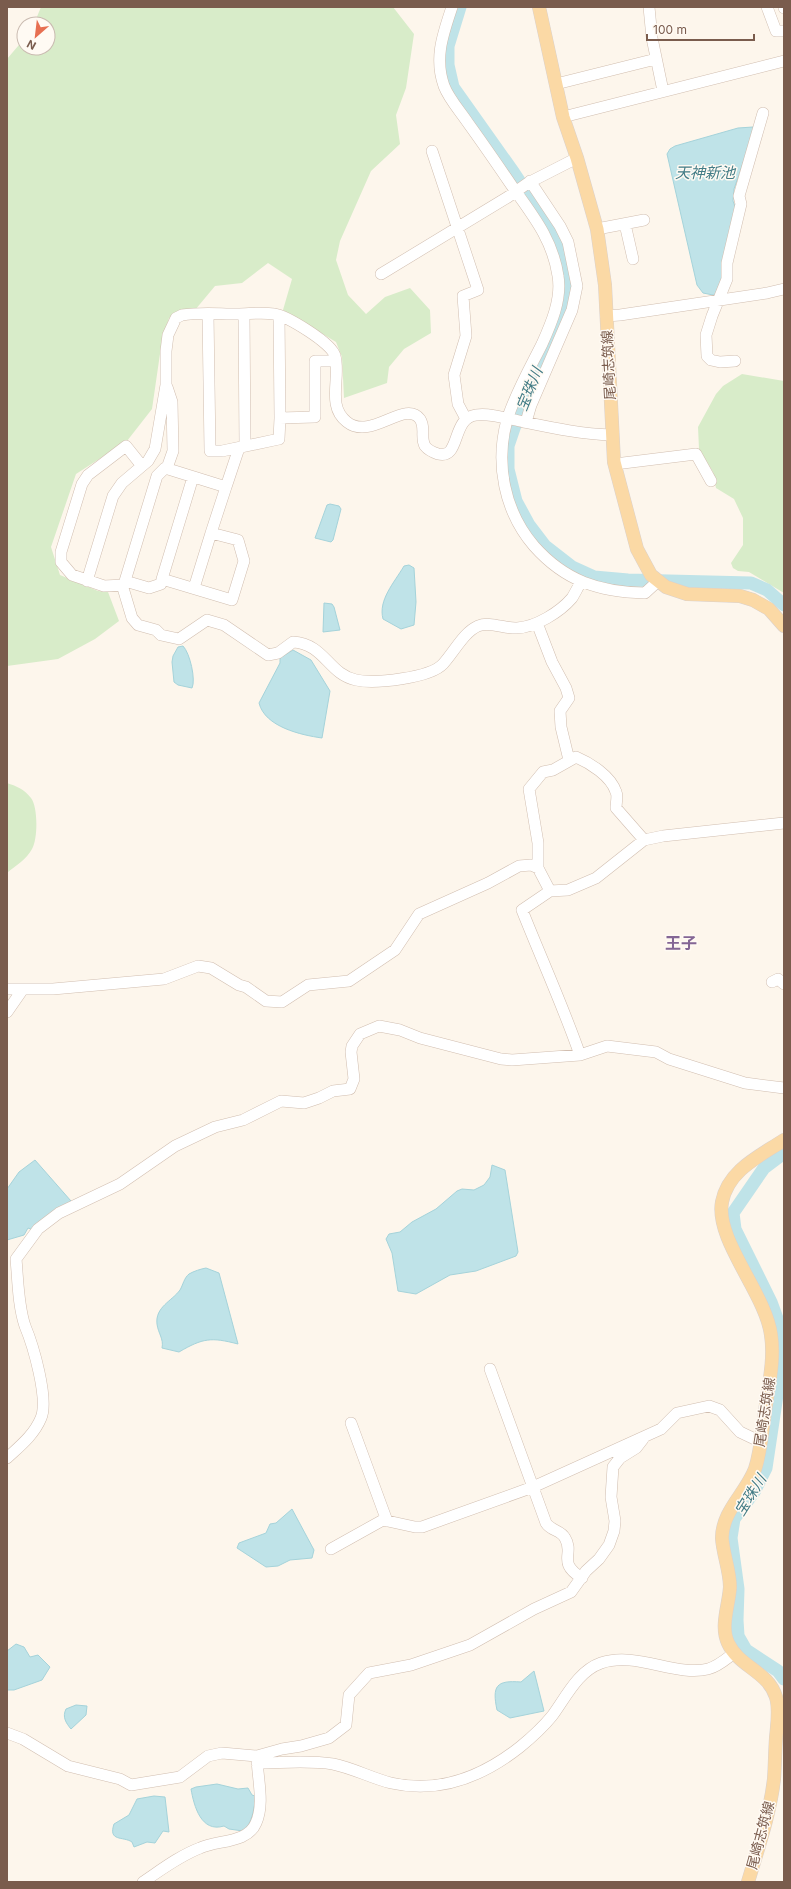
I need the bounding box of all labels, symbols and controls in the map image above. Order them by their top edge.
north arrow [16,16,56,56]
scale bar [647,16,754,42]
text: 100 m [653,22,687,37]
text: N [24,37,38,53]
water label: 天神新池 [675,163,737,182]
street label: 尾崎志筑線 [598,330,618,400]
water label: 宝珠川 [512,363,547,413]
district label: 王子 [665,933,697,953]
street label: 尾崎志筑線 [750,1376,778,1448]
water label: 宝珠川 [730,1469,771,1519]
street label: 尾崎志筑線 [743,1799,777,1871]

